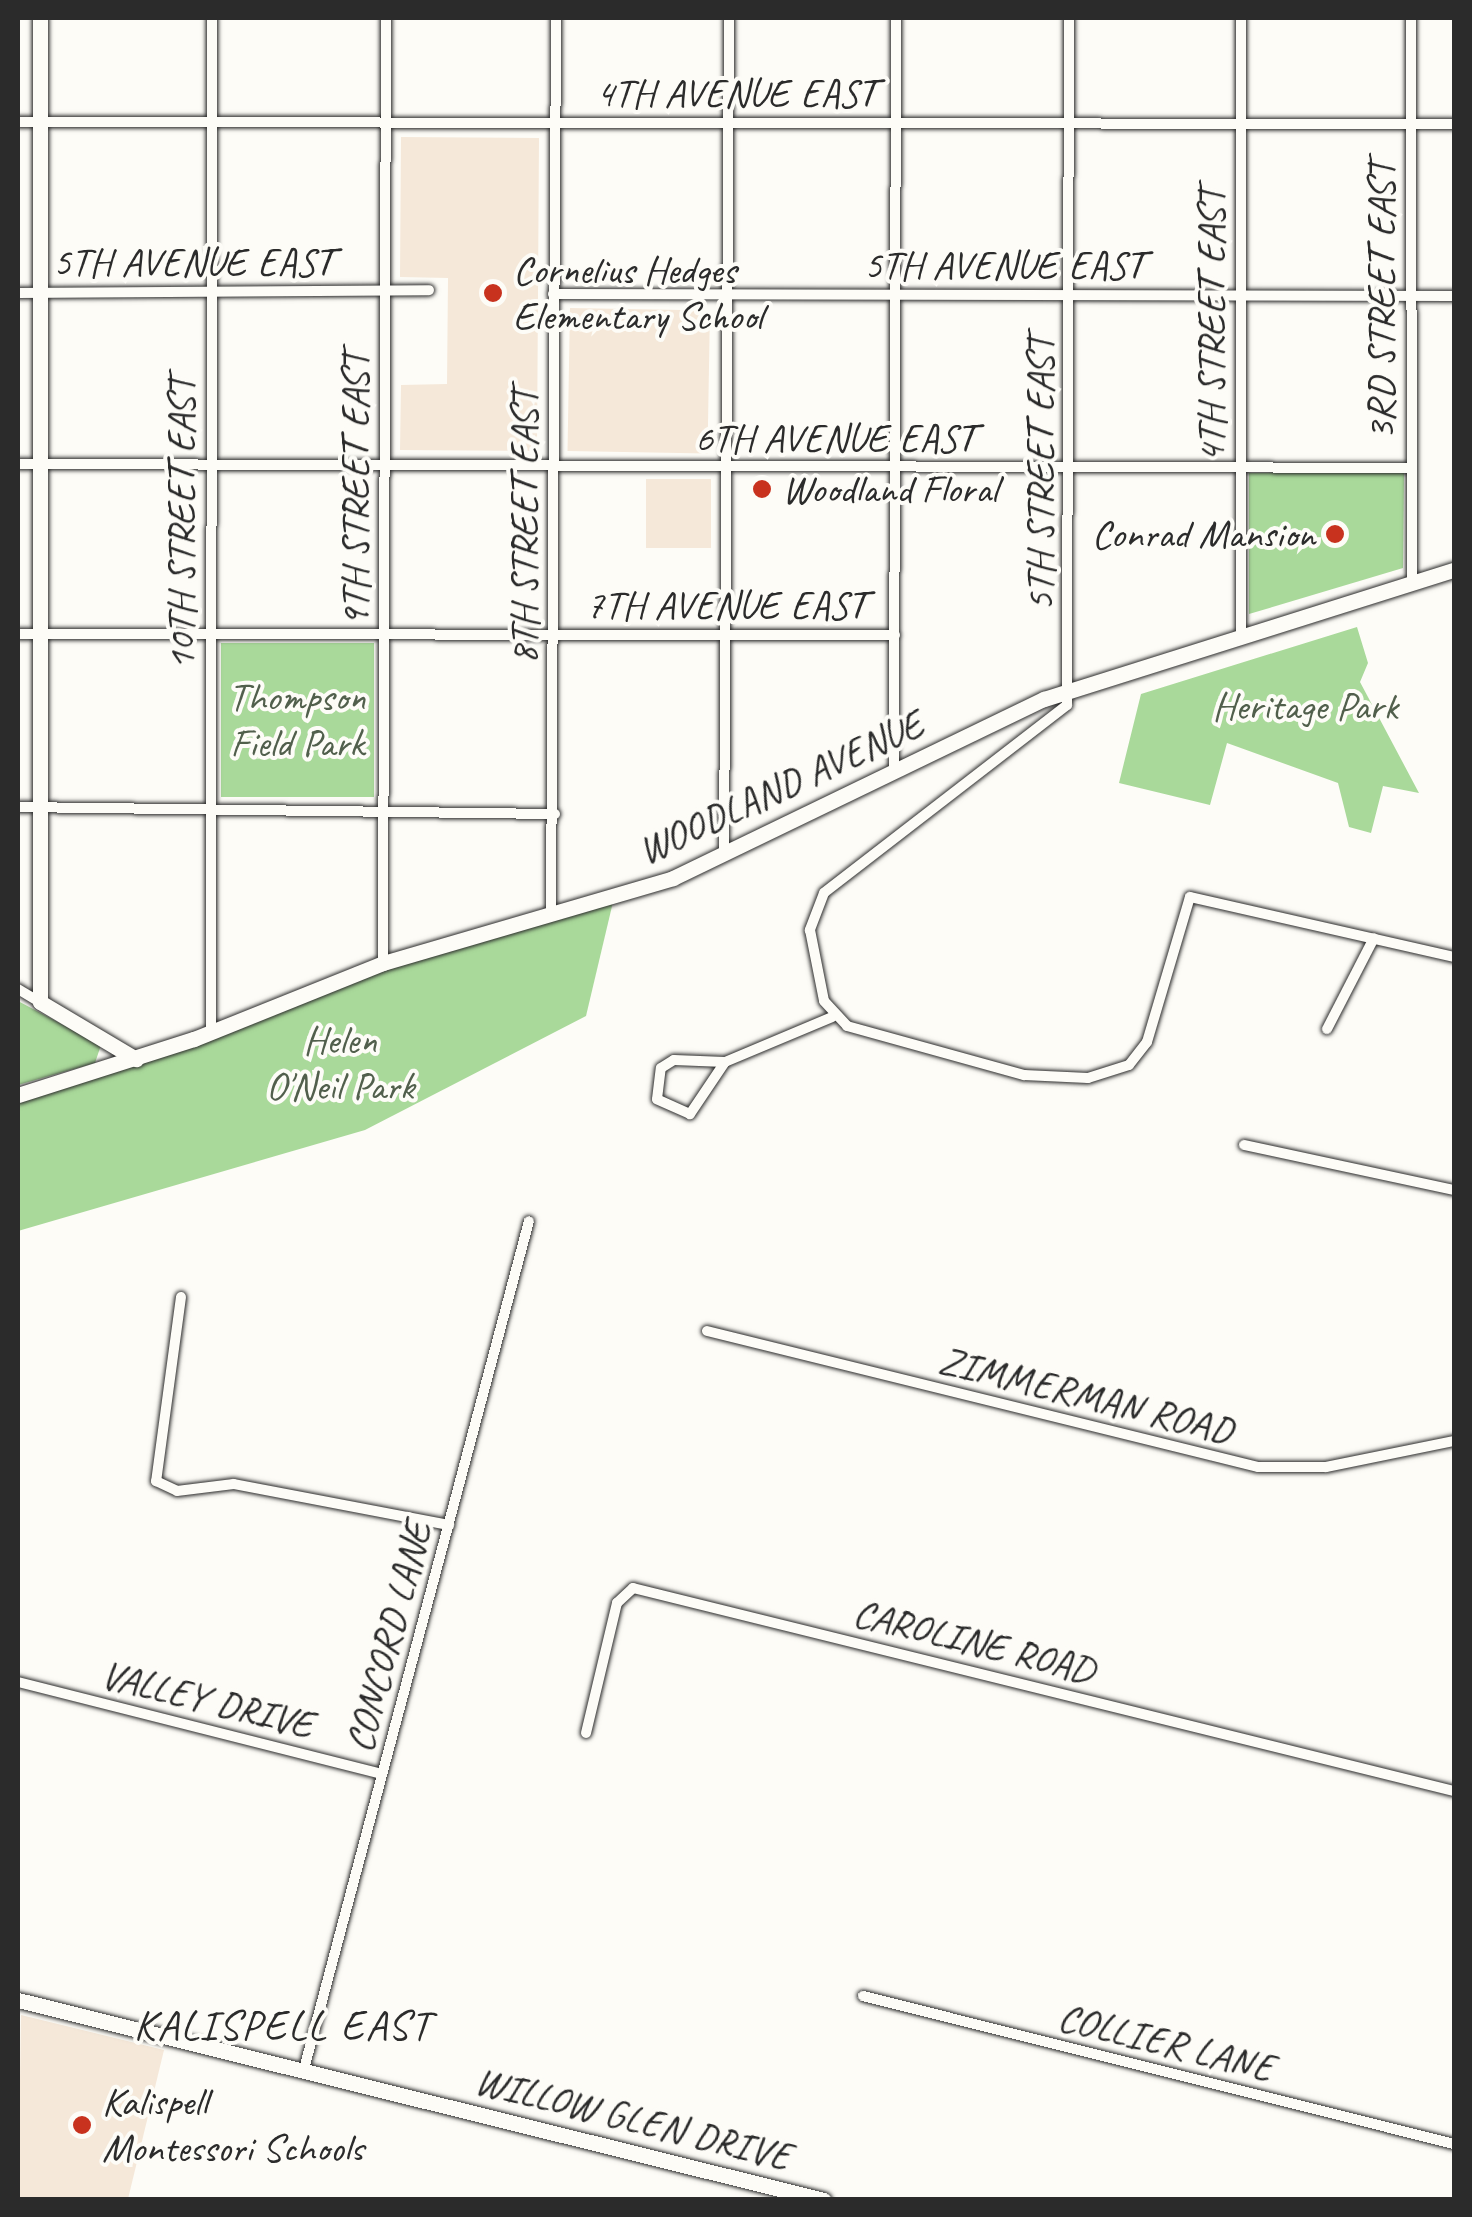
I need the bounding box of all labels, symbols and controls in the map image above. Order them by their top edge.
street label: 4TH AVENUE EAST [597,69,875,117]
street label: 3RD STREET EAST [1357,162,1405,440]
street label: 4TH STREET EAST [1187,189,1235,463]
street label: 5TH AVENUE EAST [54,238,332,286]
street label: 5TH AVENUE EAST [865,241,1143,289]
place label: Cornelius Hedges Elementary School [513,246,763,340]
marker: Cornelius Hedges Elementary School [482,282,504,304]
street label: 5TH STREET EAST [1016,337,1064,611]
street label: 9TH STREET EAST [331,353,379,627]
street label: 10TH STREET EAST [157,378,205,670]
street label: 8TH STREET EAST [500,390,548,664]
street label: 6TH AVENUE EAST [696,414,974,462]
place label: Woodland Floral [782,465,998,513]
marker: Woodland Floral [751,478,773,500]
place label: Conrad Mansion [1091,510,1315,558]
marker: Conrad Mansion [1324,523,1346,545]
street label: 7TH AVENUE EAST [587,581,865,629]
park label: Thompson Field Park [228,673,366,767]
park label: Heritage Park [1211,682,1399,730]
street label: WOODLAND AVENUE [631,700,929,874]
park label: Helen O'Neil Park [265,1016,415,1110]
street label: ZIMMERMAN ROAD [934,1335,1238,1455]
street label: CONCORD LANE [334,1517,442,1757]
street label: CAROLINE ROAD [847,1588,1101,1694]
street label: VALLEY DRIVE [96,1649,318,1749]
street label: COLLIER LANE [1053,1992,1279,2092]
district label: KALISPELL EAST [133,2001,433,2051]
street label: WILLOW GLEN DRIVE [471,2056,795,2180]
place label: Kalispell Montessori Schools [102,2078,362,2172]
marker: Kalispell Montessori Schools [71,2114,93,2136]

